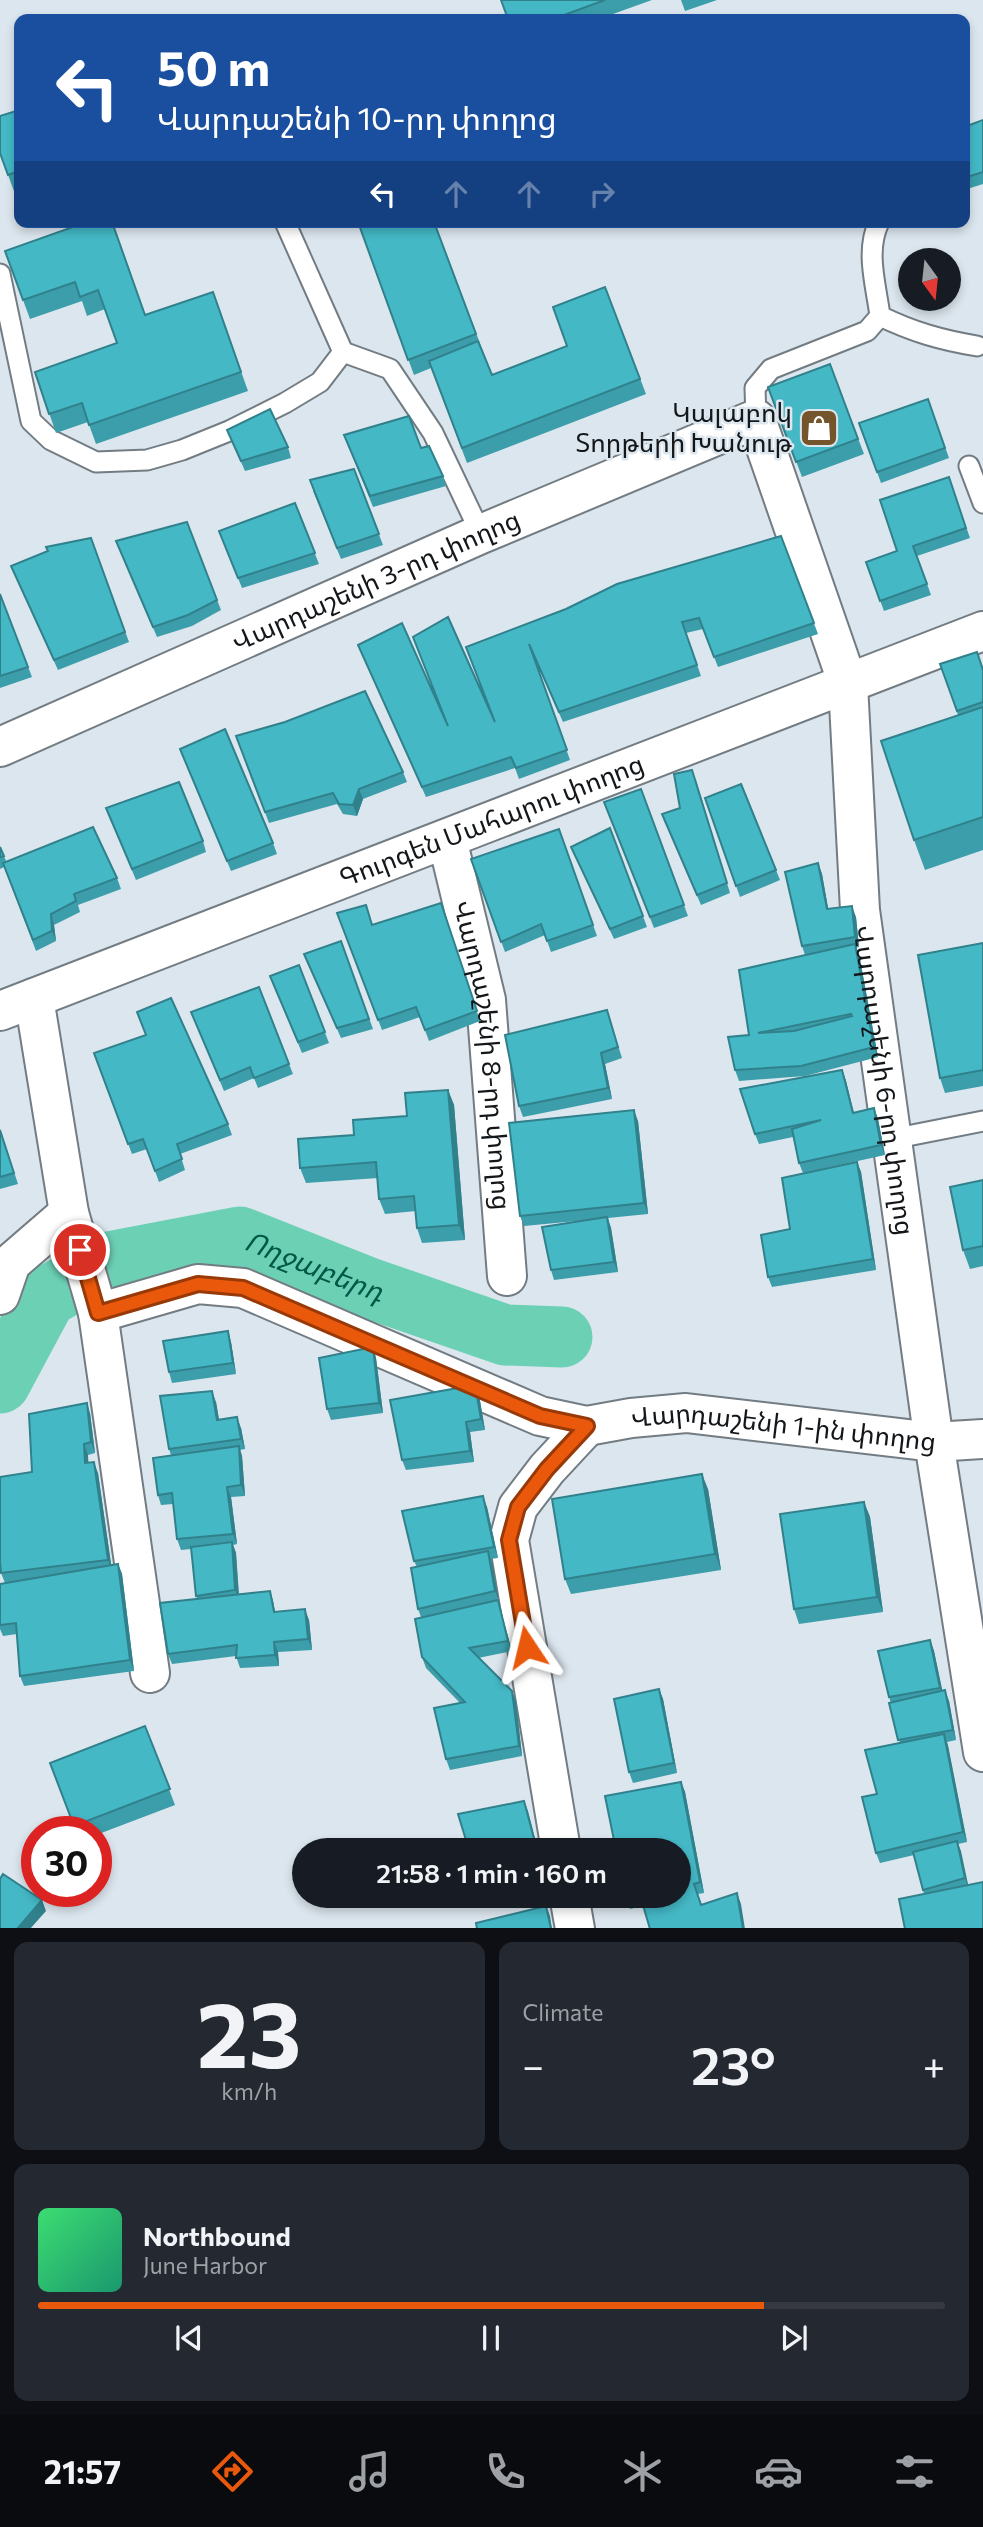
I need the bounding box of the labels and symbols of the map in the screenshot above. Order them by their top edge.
north arrow [898,248,961,312]
place label: Կալաբոկ Տորթերի Խանութ [576,396,793,458]
shop icon: Կալաբոկ Տորթերի Խանութ [798,407,840,449]
street label: Վարդաշենի 3-րդ փողոց [226,503,524,656]
street label: Գուրգեն Մահարու փողոց [334,747,648,892]
street label: Վարդաշենի 8-րդ փողոց [448,897,519,1211]
street label: Վարդաշենի 6-րդ փողոց [848,923,922,1237]
pin [50,1220,110,1280]
water label: Ողջաբերդ [241,1223,390,1309]
street label: Վարդաշենի 1-ին փողոց [630,1396,938,1457]
position arrow [490,1610,564,1684]
speed limit sign: 30 [21,1816,112,1907]

